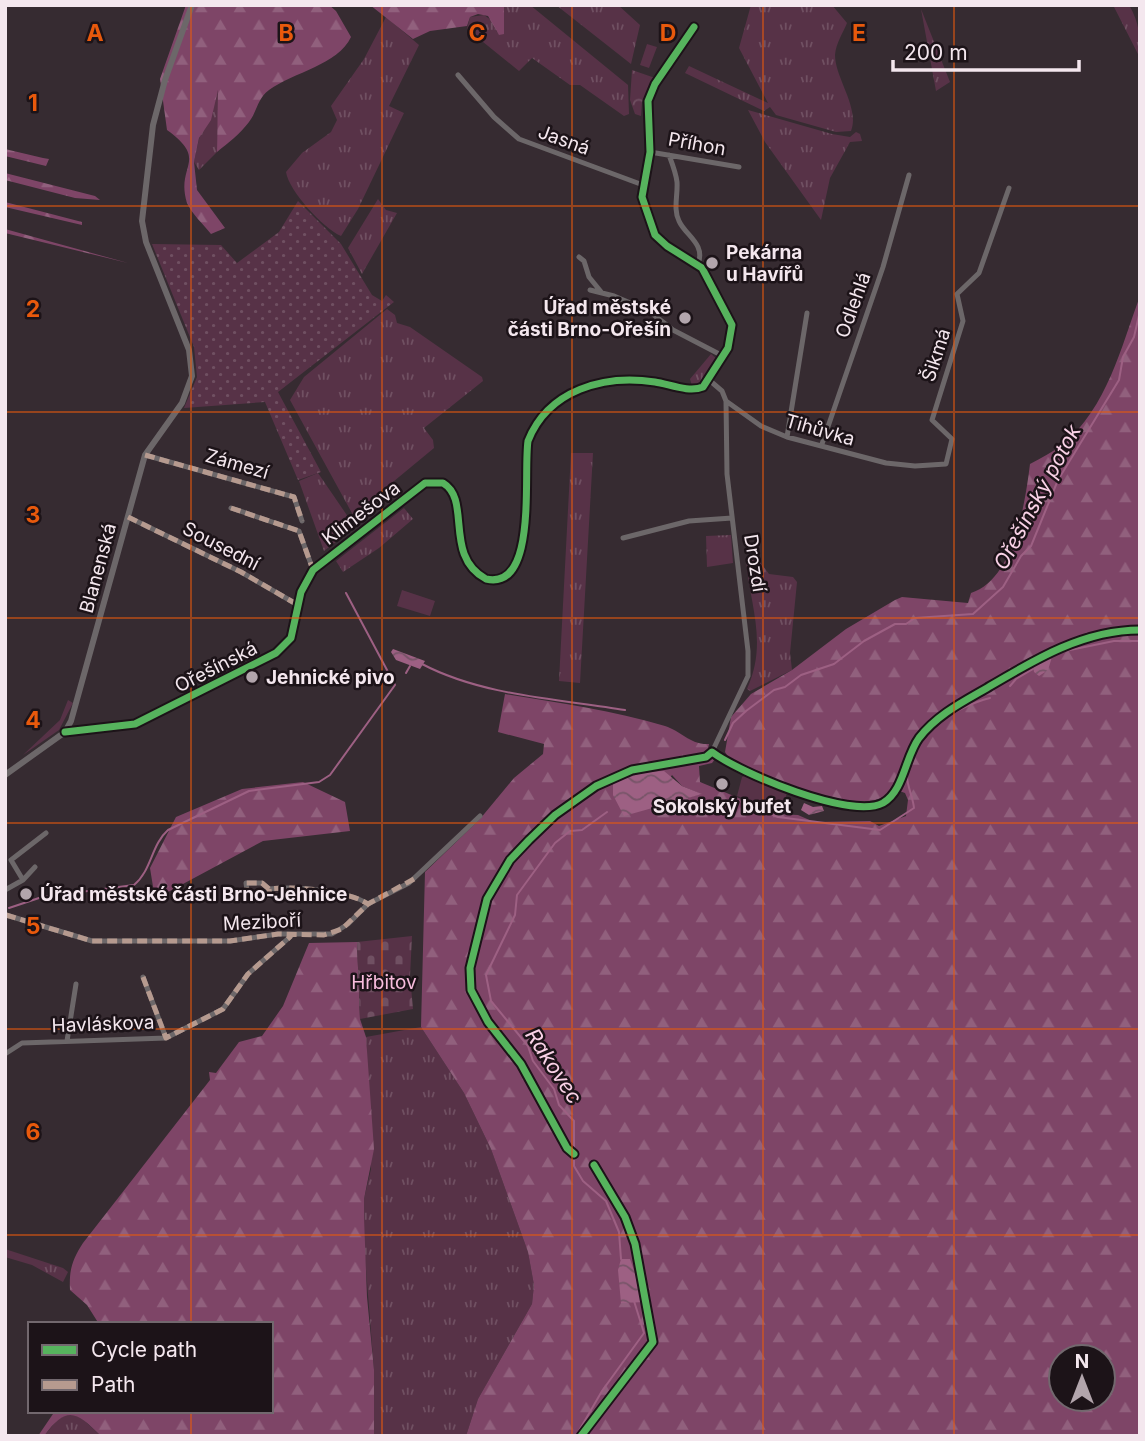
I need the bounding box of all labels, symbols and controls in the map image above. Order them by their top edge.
text: A [86,19,104,47]
text: B [278,19,294,47]
text: C [468,19,486,47]
text: D [660,19,676,47]
text: E [852,19,866,47]
scale bar [893,28,1078,72]
text: 200 m [904,40,968,65]
text: 1 [28,89,38,117]
street label: Jasná [535,120,593,160]
street label: Příhon [666,128,728,160]
place label: Pekárna u Havířů [726,241,803,286]
marker: Pekárna u Havířů [704,255,720,271]
street label: Odlehlá [831,269,875,341]
text: 2 [26,295,40,323]
place label: Úřad městské části Brno-Ořešín [508,296,671,341]
marker: Úřad městské části Brno-Ořešín [677,310,693,326]
street label: Šikmá [917,326,955,384]
street label: Tihůvka [783,409,857,451]
water label: Ořešínský potok [988,420,1086,574]
street label: Zámezí [203,444,272,484]
street label: Klimešova [317,476,405,550]
text: 3 [26,501,40,529]
street label: Sousední [179,517,264,575]
street label: Blanenská [75,520,121,616]
street label: Drozdí [739,532,771,594]
street label: Ořešínská [171,636,261,698]
place label: Jehnické pivo [266,666,395,689]
marker: Jehnické pivo [244,669,260,685]
text: 4 [25,706,41,734]
marker: Sokolský bufet [714,776,730,792]
place label: Sokolský bufet [653,795,791,818]
place label: Úřad městské části Brno-Jehnice [40,883,347,906]
marker: Úřad městské části Brno-Jehnice [18,886,34,902]
street label: Meziboří [222,908,302,936]
text: 5 [26,912,40,940]
park label: Hřbitov [351,971,417,994]
street label: Havláskova [51,1011,155,1037]
water label: Rakovec [520,1024,588,1108]
text: 6 [26,1118,40,1146]
legend [28,1322,273,1413]
text: Cycle path [91,1337,197,1362]
north arrow [1047,1343,1117,1413]
text: N [1075,1350,1089,1373]
text: Path [91,1372,136,1397]

